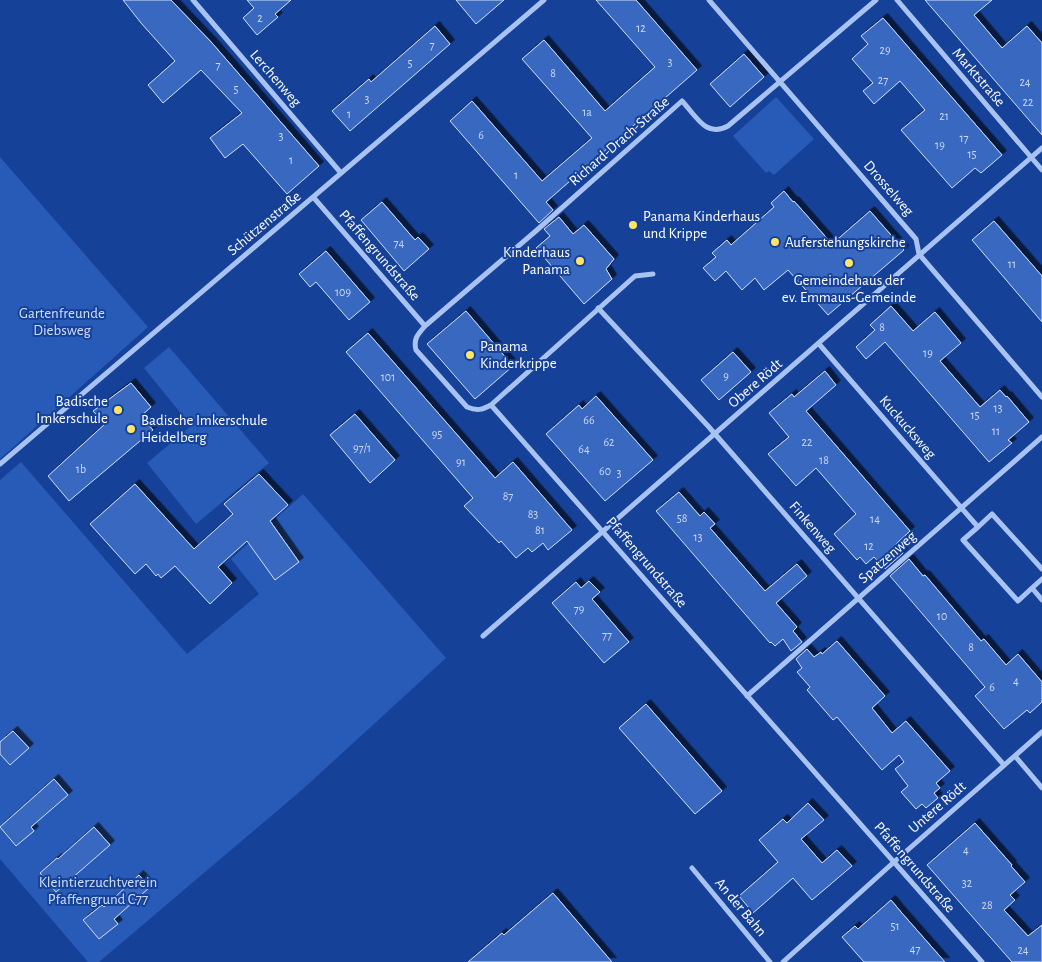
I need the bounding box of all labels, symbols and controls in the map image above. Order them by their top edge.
house number: 2 [257,12,263,24]
house number: 12 [636,22,646,34]
house number: 7 [429,39,435,51]
house number: 29 [879,44,891,56]
street label: Marktstraße [949,45,1008,110]
street label: Lerchenweg [247,47,305,110]
house number: 3 [668,56,673,68]
house number: 5 [407,57,413,69]
house number: 7 [215,59,221,71]
house number: 8 [550,67,556,79]
house number: 27 [878,74,888,86]
house number: 24 [1019,76,1031,88]
house number: 5 [233,83,239,95]
house number: 3 [365,93,370,105]
street label: Richard-Drach-Straße [566,94,672,189]
house number: 22 [1023,96,1034,108]
house number: 1a [582,106,592,118]
house number: 1 [347,108,351,120]
house number: 21 [939,110,949,122]
house number: 6 [478,129,484,141]
house number: 3 [279,130,284,142]
house number: 17 [959,132,969,144]
house number: 19 [935,139,945,151]
house number: 15 [967,148,977,160]
house number: 1 [289,154,293,166]
street label: Drosselweg [861,158,917,219]
house number: 1 [514,169,518,181]
street label: Schützenstraße [225,188,304,258]
street label: Pfaffengrundstraße [336,207,423,304]
place label: Panama Kinderhaus und Krippe [643,209,760,241]
marker: Panama Kinderhaus und Krippe [627,219,639,231]
place label: Auferstehungskirche [785,235,906,250]
marker: Auferstehungskirche [769,236,781,248]
house number: 74 [394,237,405,249]
place label: Kinderhaus Panama [503,245,570,277]
marker: Kinderhaus Panama [574,255,586,267]
marker: Gemeindehaus der ev. Emmaus-Gemeinde [843,257,855,269]
house number: 11 [1008,258,1016,270]
place label: Gemeindehaus der ev. Emmaus-Gemeinde [782,273,916,305]
house number: 109 [335,286,351,298]
park label: Gartenfreunde Diebsweg [19,306,105,338]
house number: 8 [879,321,885,333]
place label: Panama Kinderkrippe [480,339,557,371]
house number: 19 [923,347,933,359]
marker: Panama Kinderkrippe [464,349,476,361]
street label: Obere Rödt [725,356,785,411]
house number: 9 [723,370,729,382]
house number: 101 [381,371,395,383]
street label: Kuckucksweg [876,393,939,462]
place label: Badische Imkerschule [36,394,108,426]
house number: 13 [993,402,1003,414]
marker: Badische Imkerschule [112,404,124,416]
house number: 15 [970,409,980,421]
place label: Badische Imkerschule Heidelberg [141,413,268,445]
house number: 66 [583,414,595,426]
marker: Badische Imkerschule Heidelberg [125,423,137,435]
house number: 11 [992,425,1000,437]
house number: 95 [432,428,442,440]
house number: 62 [603,436,615,448]
house number: 22 [802,436,813,448]
house number: 97/1 [353,442,371,454]
house number: 64 [578,443,590,455]
house number: 18 [819,454,829,466]
house number: 91 [456,456,466,468]
house number: 1b [76,463,86,475]
house number: 60 [599,465,611,477]
house number: 3 [617,467,622,479]
house number: 87 [503,490,513,502]
street label: Finkenweg [786,499,839,556]
house number: 83 [528,508,538,520]
house number: 58 [677,512,688,524]
house number: 14 [870,513,880,525]
street label: Pfaffengrundstraße [603,514,690,611]
house number: 81 [535,524,545,536]
street label: Spatzenweg [856,528,919,586]
house number: 13 [693,531,703,543]
house number: 12 [864,540,874,552]
house number: 79 [574,603,585,615]
house number: 10 [937,610,947,622]
house number: 77 [602,629,612,641]
house number: 8 [968,641,974,653]
house number: 4 [1013,675,1019,687]
house number: 6 [989,681,995,693]
street label: Untere Rödt [906,779,969,836]
street label: Pfaffengrundstraße [871,819,958,916]
house number: 4 [963,844,969,856]
park label: Kleintierzuchtverein Pfaffengrund C77 [39,875,157,907]
street label: An der Bahn [712,875,769,939]
house number: 32 [962,877,973,889]
house number: 28 [981,899,993,911]
house number: 51 [890,920,900,932]
house number: 47 [910,943,920,955]
house number: 24 [1017,944,1029,956]

